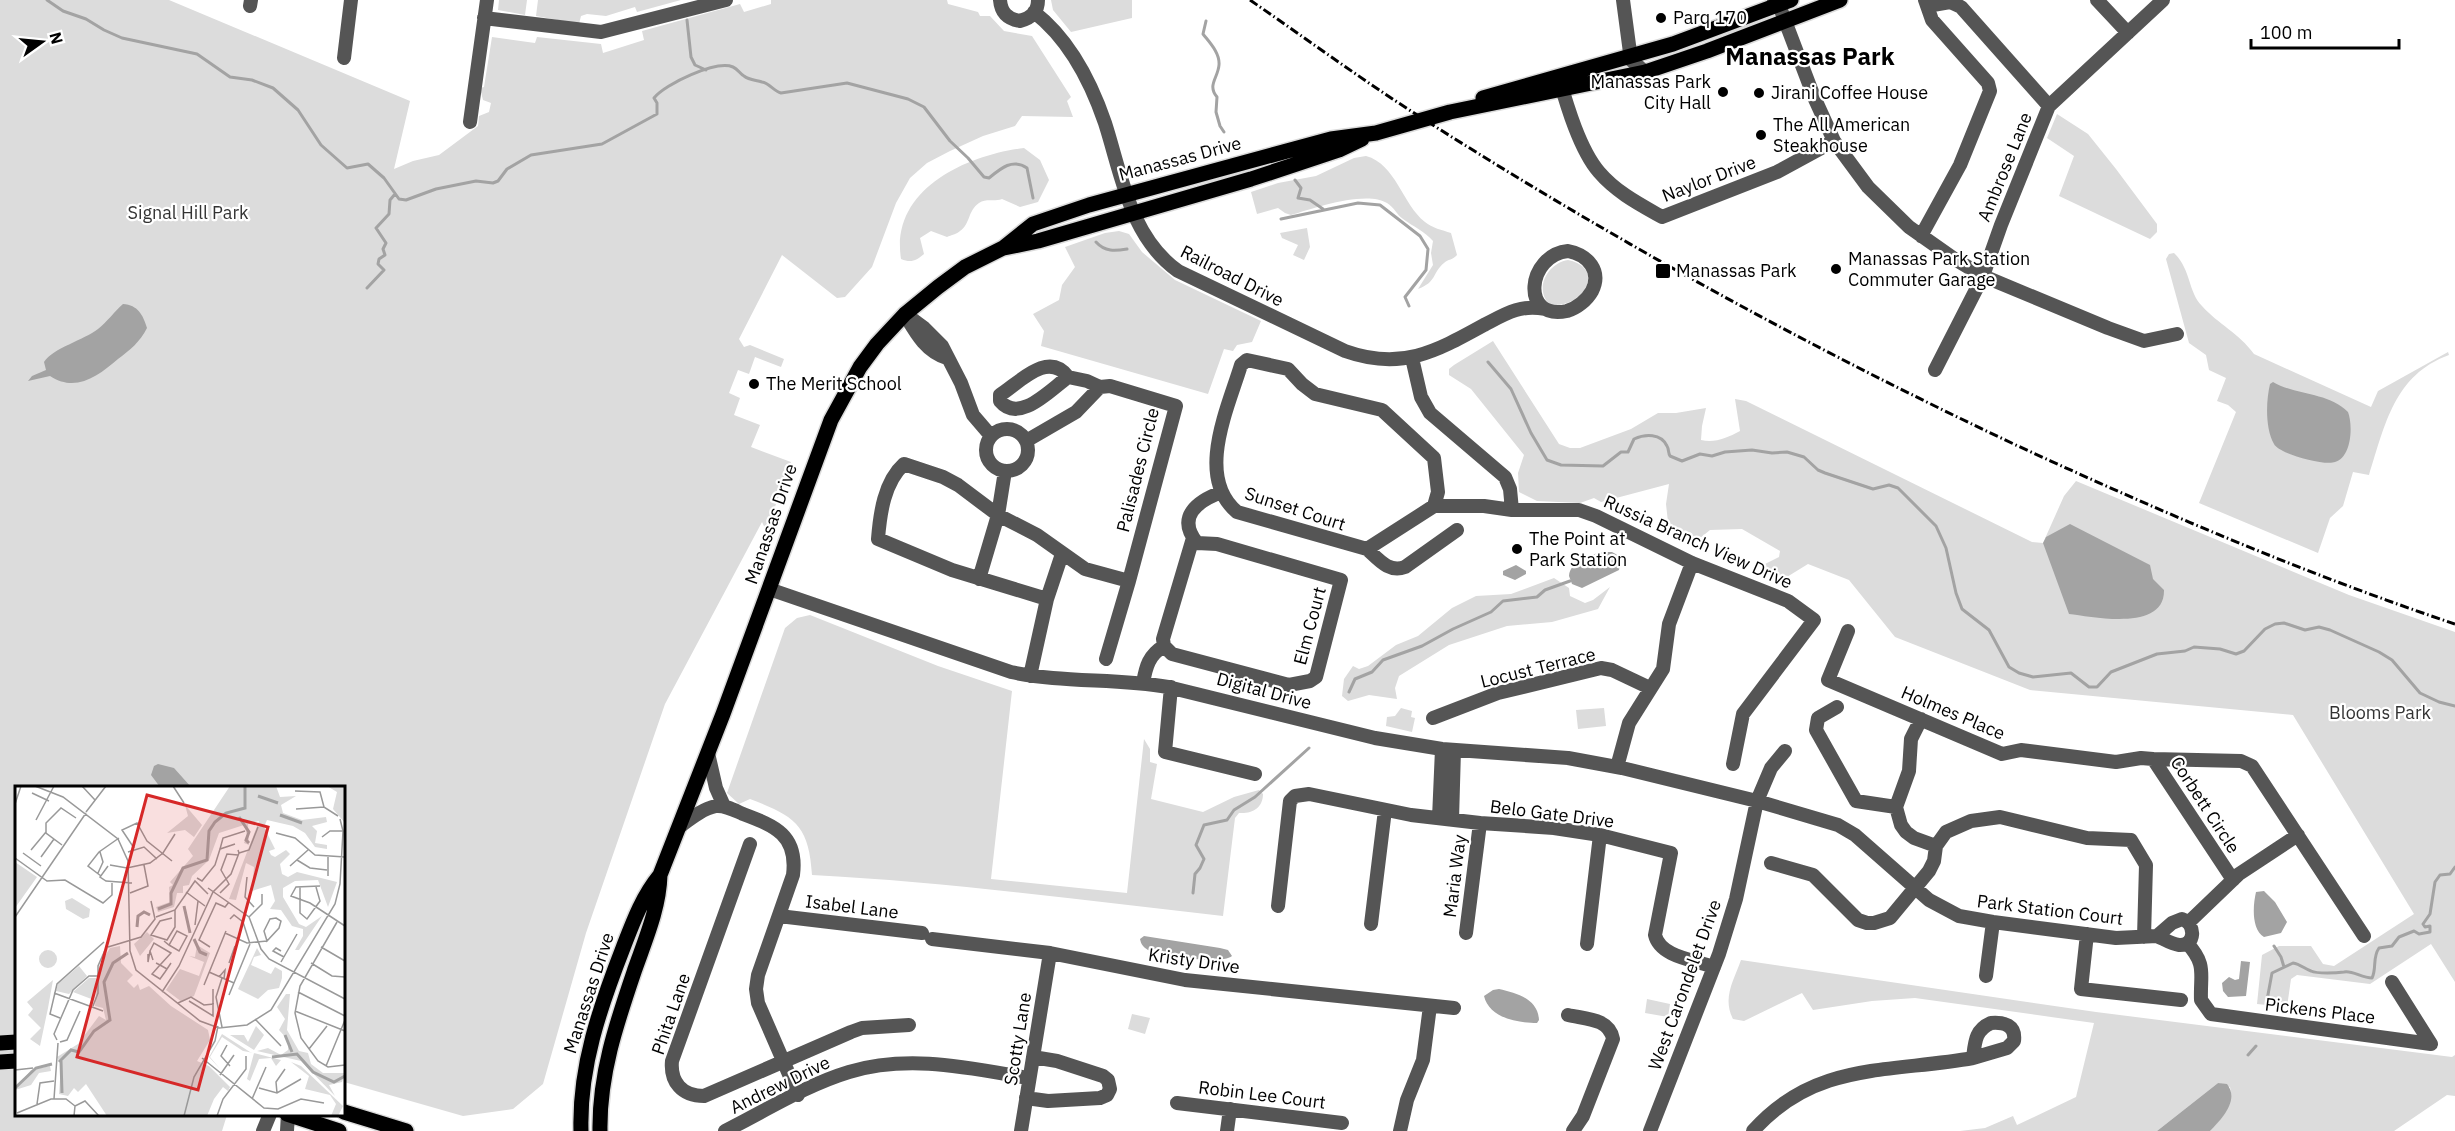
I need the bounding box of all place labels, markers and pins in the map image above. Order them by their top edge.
place label: Parq 170 [1673,6,1747,29]
marker: Parq 170 [1654,11,1668,25]
place label: Manassas Park City Hall [1590,70,1712,114]
place label: Jirani Coffee House [1771,81,1928,104]
marker: Manassas Park City Hall [1716,85,1730,99]
marker: Jirani Coffee House [1752,86,1766,100]
place label: The All American Steakhouse [1773,113,1910,157]
marker: The All American Steakhouse [1754,128,1768,142]
place label: Manassas Park Station Commuter Garage [1848,247,2030,291]
place label: Manassas Park [1676,259,1797,282]
marker: Manassas Park [1654,262,1672,280]
marker: Manassas Park Station Commuter Garage [1829,262,1843,276]
place label: The Merit School [766,372,902,395]
marker: The Merit School [747,377,761,391]
place label: The Point at Park Station [1529,527,1627,571]
marker: The Point at Park Station [1510,542,1524,556]

